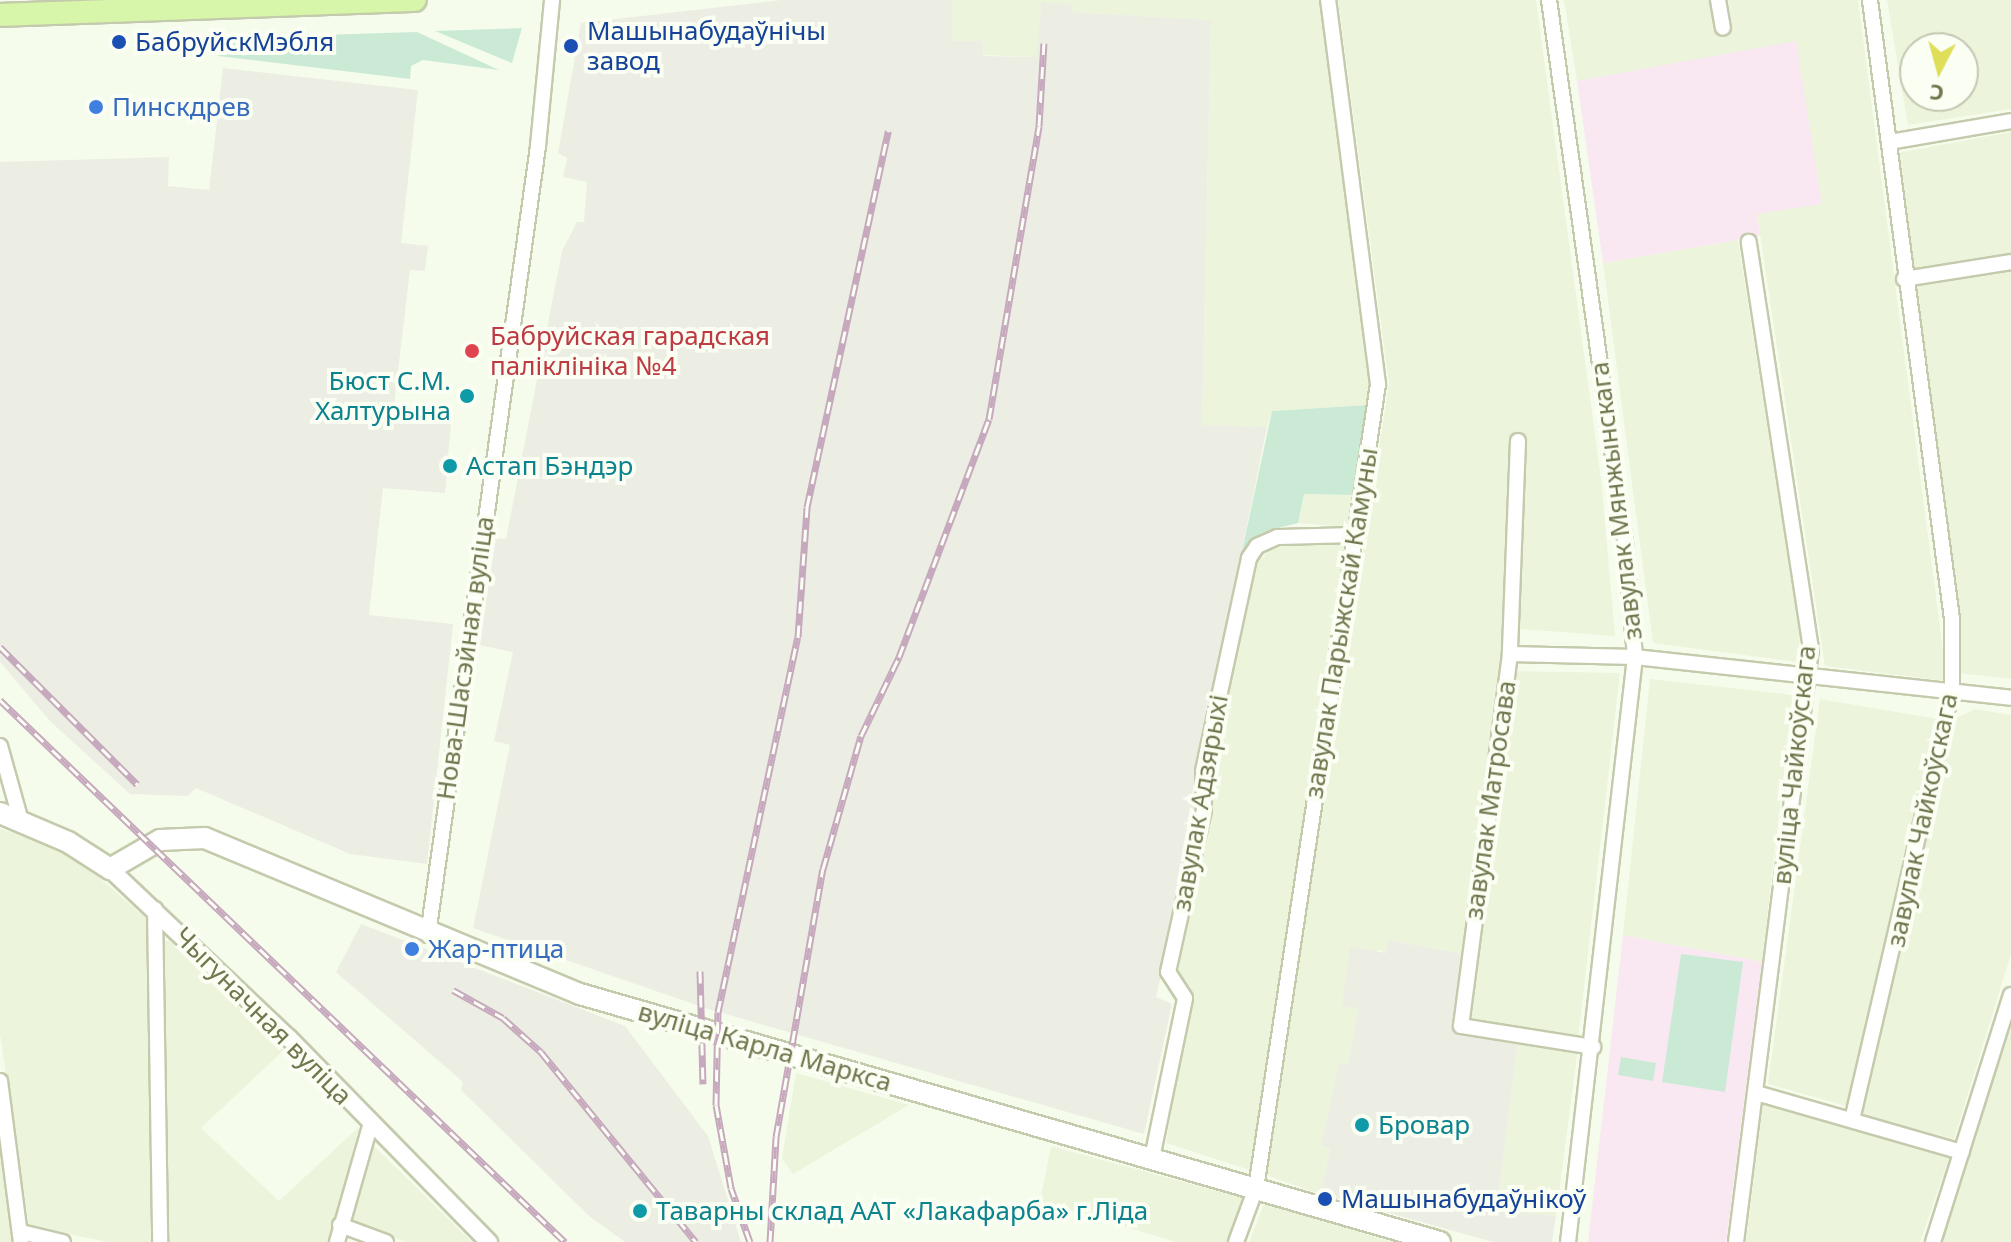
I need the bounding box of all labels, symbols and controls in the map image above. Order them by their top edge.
place label: Машынабудаўнічы завод [587,15,826,76]
place label: БабруйскМэбля [135,26,334,58]
north arrow [1899,32,1979,112]
marker: БабруйскМэбля [110,33,128,51]
marker: Машынабудаўнічы завод [562,37,580,55]
text: С [1928,78,1945,110]
place label: Пинскдрев [112,91,250,123]
marker: Пинскдрев [87,98,105,116]
place label: Бабруйская гарадская паліклініка №4 [490,320,770,382]
marker: Бабруйская гарадская паліклініка №4 [461,340,483,362]
street label: завулак Мянжынскага [1583,360,1649,642]
place label: Бюст С.М. Халтурына [315,365,451,426]
marker: Бюст С.М. Халтурына [458,387,476,405]
street label: завулак Парыжскай Камуны [1298,445,1384,801]
place label: Астап Бэндэр [466,450,633,482]
marker: Астап Бэндэр [441,457,459,475]
street label: Нова-Шасэйная вуліца [430,514,500,802]
street label: вуліца Чайкоўскага [1766,644,1822,886]
street label: завулак Матросава [1458,678,1522,922]
street label: завулак Чайкоўскага [1880,690,1964,950]
street label: завулак Адзярыхі [1166,692,1234,914]
street label: Чыгуначная вуліца [168,921,358,1111]
place label: Жар-птица [428,933,564,965]
marker: Жар-птица [403,940,421,958]
street label: вуліца Карла Маркса [634,996,896,1098]
place label: Бровар [1378,1109,1470,1141]
marker: Бровар [1353,1116,1371,1134]
place label: Машынабудаўнікоў [1341,1183,1586,1215]
marker: Машынабудаўнікоў [1316,1190,1334,1208]
place label: Таварны склад ААТ «Лакафарба» г.Ліда [656,1195,1148,1227]
marker: Таварны склад ААТ «Лакафарба» г.Ліда [631,1202,649,1220]

